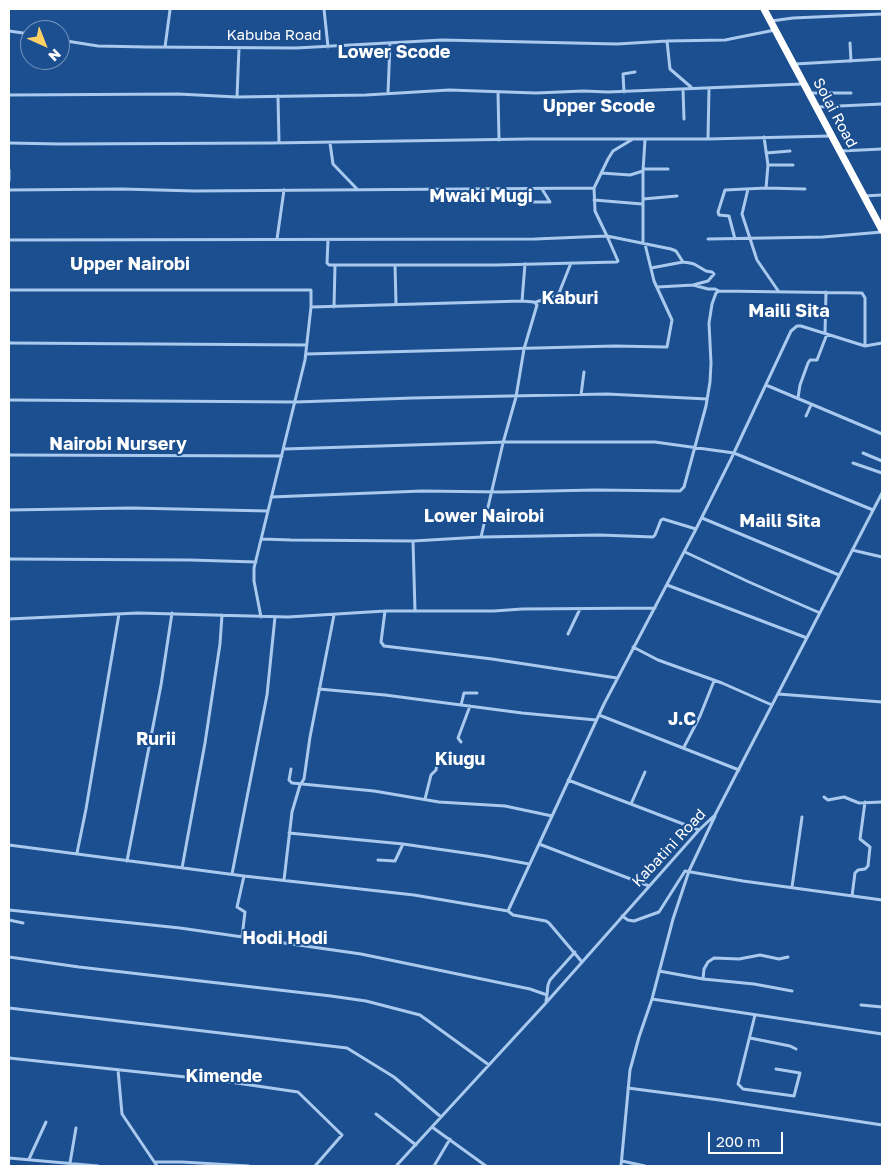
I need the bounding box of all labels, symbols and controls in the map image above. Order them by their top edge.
north arrow [20,20,70,70]
street label: Kabuba Road [226,26,322,44]
district label: Lower Scode [338,41,450,63]
text: N [45,46,65,65]
street label: Solai Road [809,75,861,151]
district label: Upper Scode [543,95,655,117]
district label: Mwaki Mugi [429,185,533,207]
district label: Upper Nairobi [70,253,190,275]
district label: Kaburi [541,287,599,309]
district label: Maili Sita [748,300,830,322]
district label: Nairobi Nursery [49,433,187,455]
district label: Lower Nairobi [424,505,544,527]
district label: Maili Sita [739,510,821,532]
district label: J.C [668,708,696,730]
district label: Rurii [136,728,176,750]
district label: Kiugu [435,748,485,770]
street label: Kabatini Road [628,805,710,891]
district label: Hodi Hodi [242,927,328,949]
district label: Kimende [186,1065,262,1087]
scale bar [711,1122,786,1154]
text: 200 m [716,1132,760,1150]

